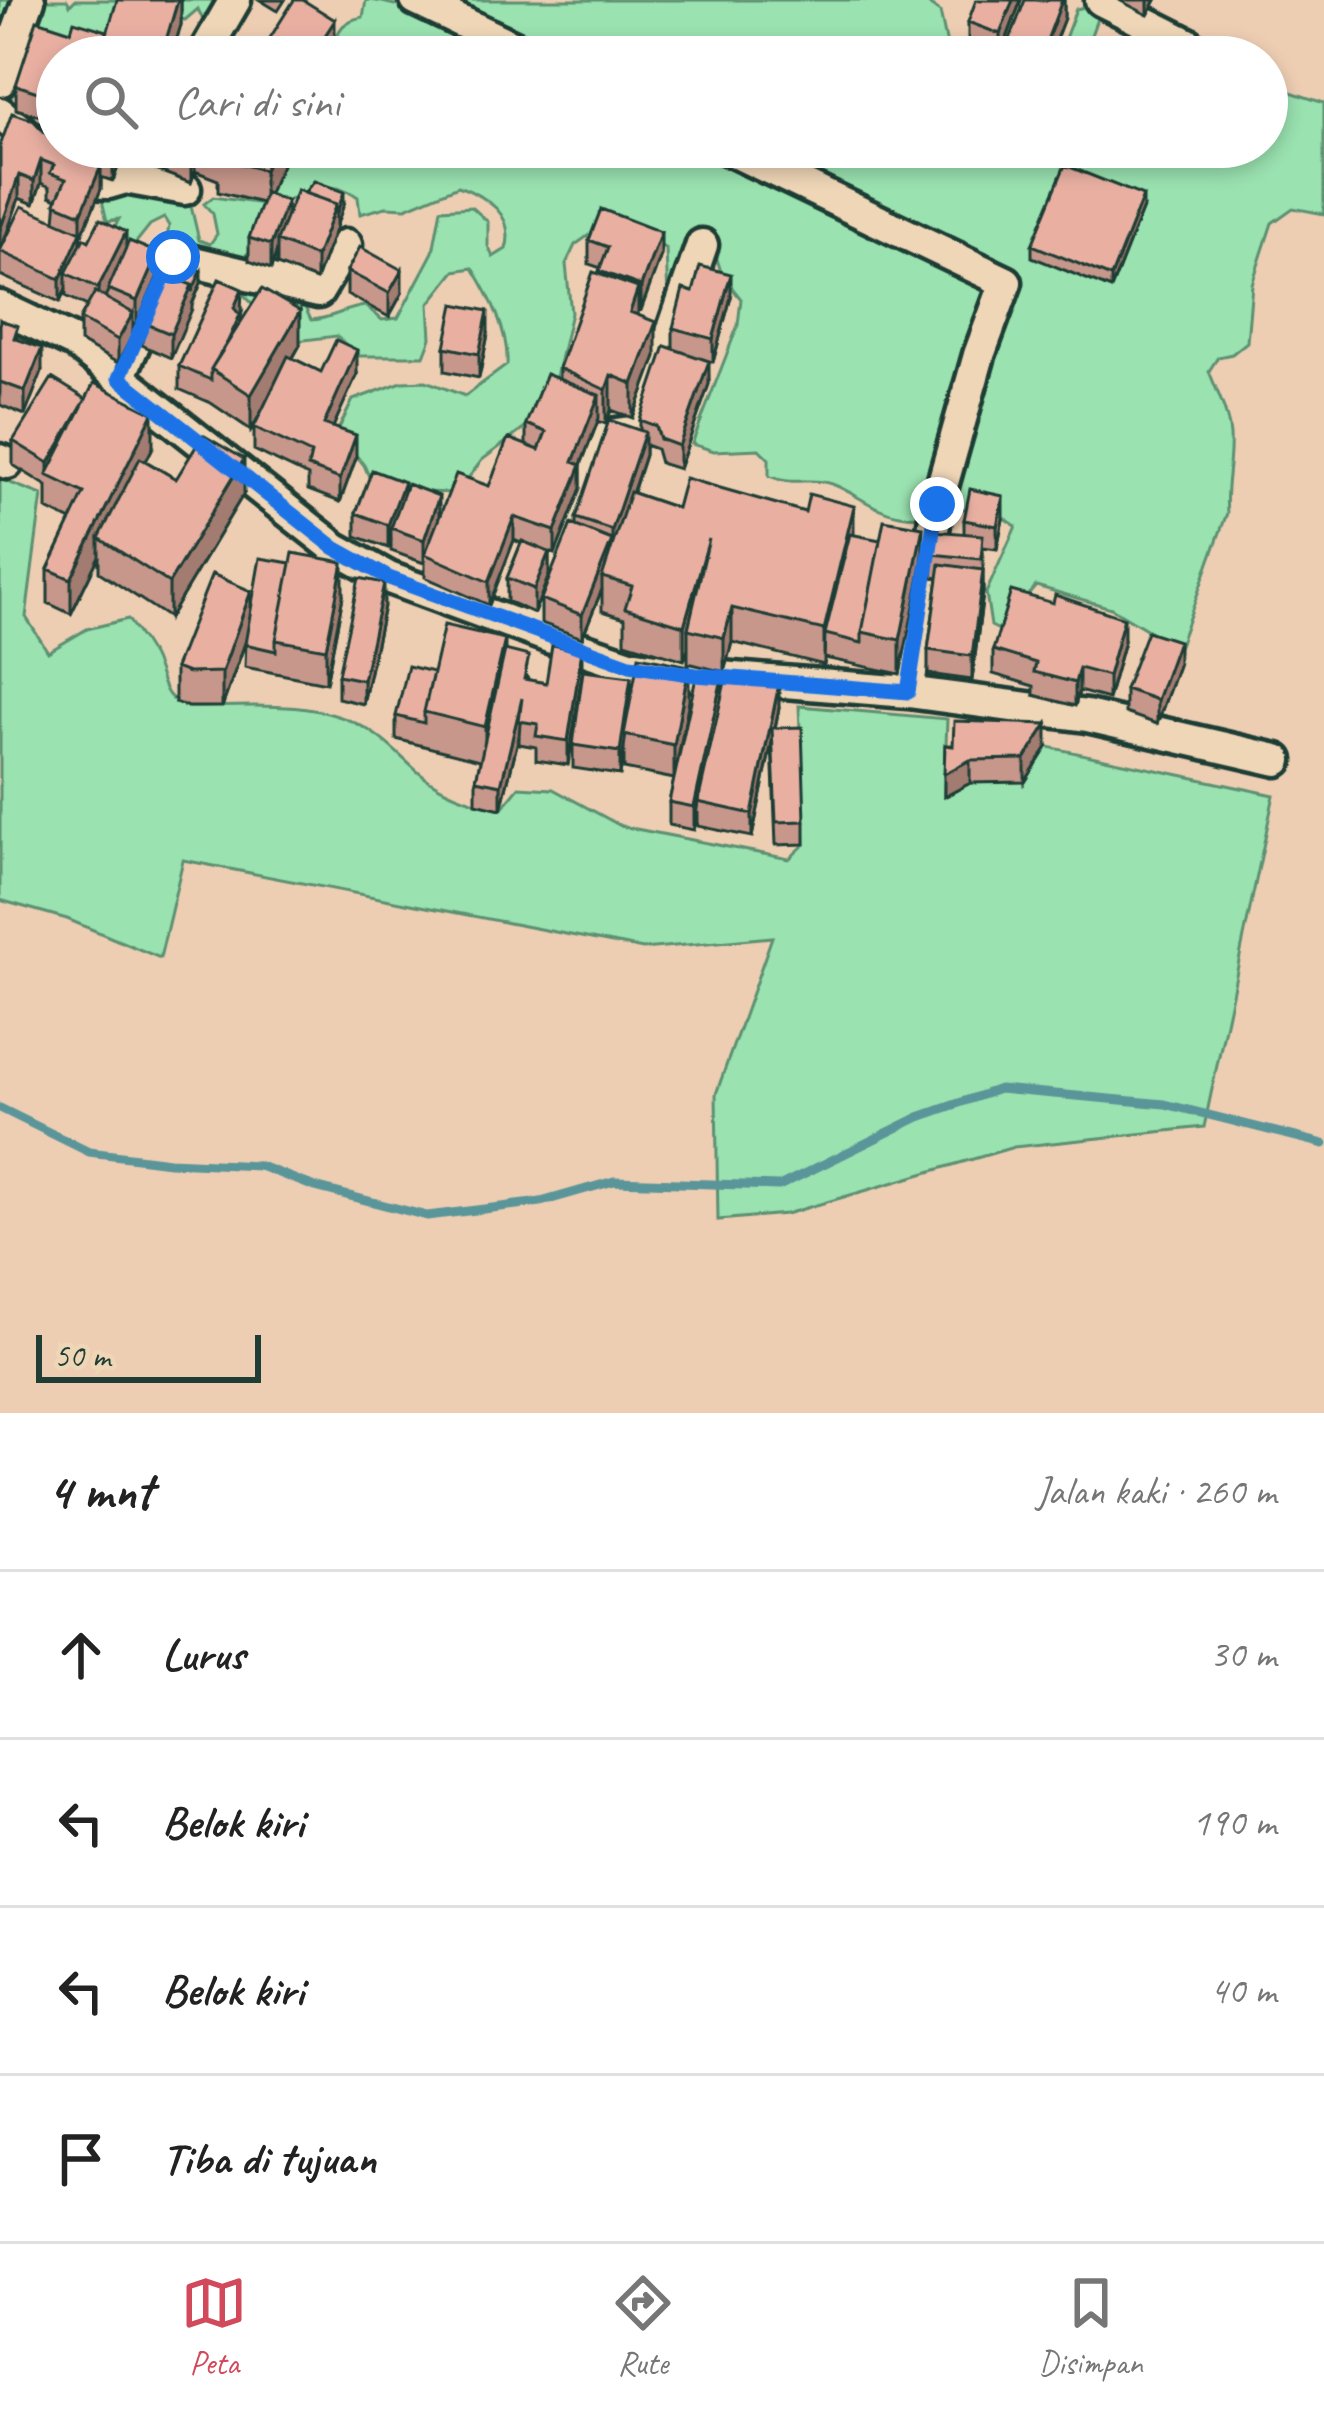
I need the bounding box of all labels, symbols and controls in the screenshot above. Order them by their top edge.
search box [36,36,1288,168]
icon: search [78,69,144,135]
text: Cari di sini [174,74,340,131]
route start [146,230,200,284]
route end [910,477,964,531]
scale bar [36,1329,261,1382]
text: 50 m [54,1335,110,1377]
text: 4 mnt [48,1459,153,1523]
text: Jalan kaki · 260 m [1036,1467,1276,1516]
icon: ahead [48,1622,114,1688]
text: Lurus [162,1626,245,1683]
text: 30 m [1210,1630,1276,1679]
icon: left [48,1790,114,1856]
text: Belok kiri [162,1794,304,1851]
text: 190 m [1192,1798,1276,1847]
icon: left [48,1958,114,2024]
text: Belok kiri [162,1962,304,2019]
text: 40 m [1210,1966,1276,2015]
icon: arrive [48,2126,114,2192]
text: Tiba di tujuan [162,2130,376,2187]
tab: Peta [181,2270,247,2384]
tab: Rute [610,2270,676,2384]
tab: Disimpan [1038,2270,1143,2384]

